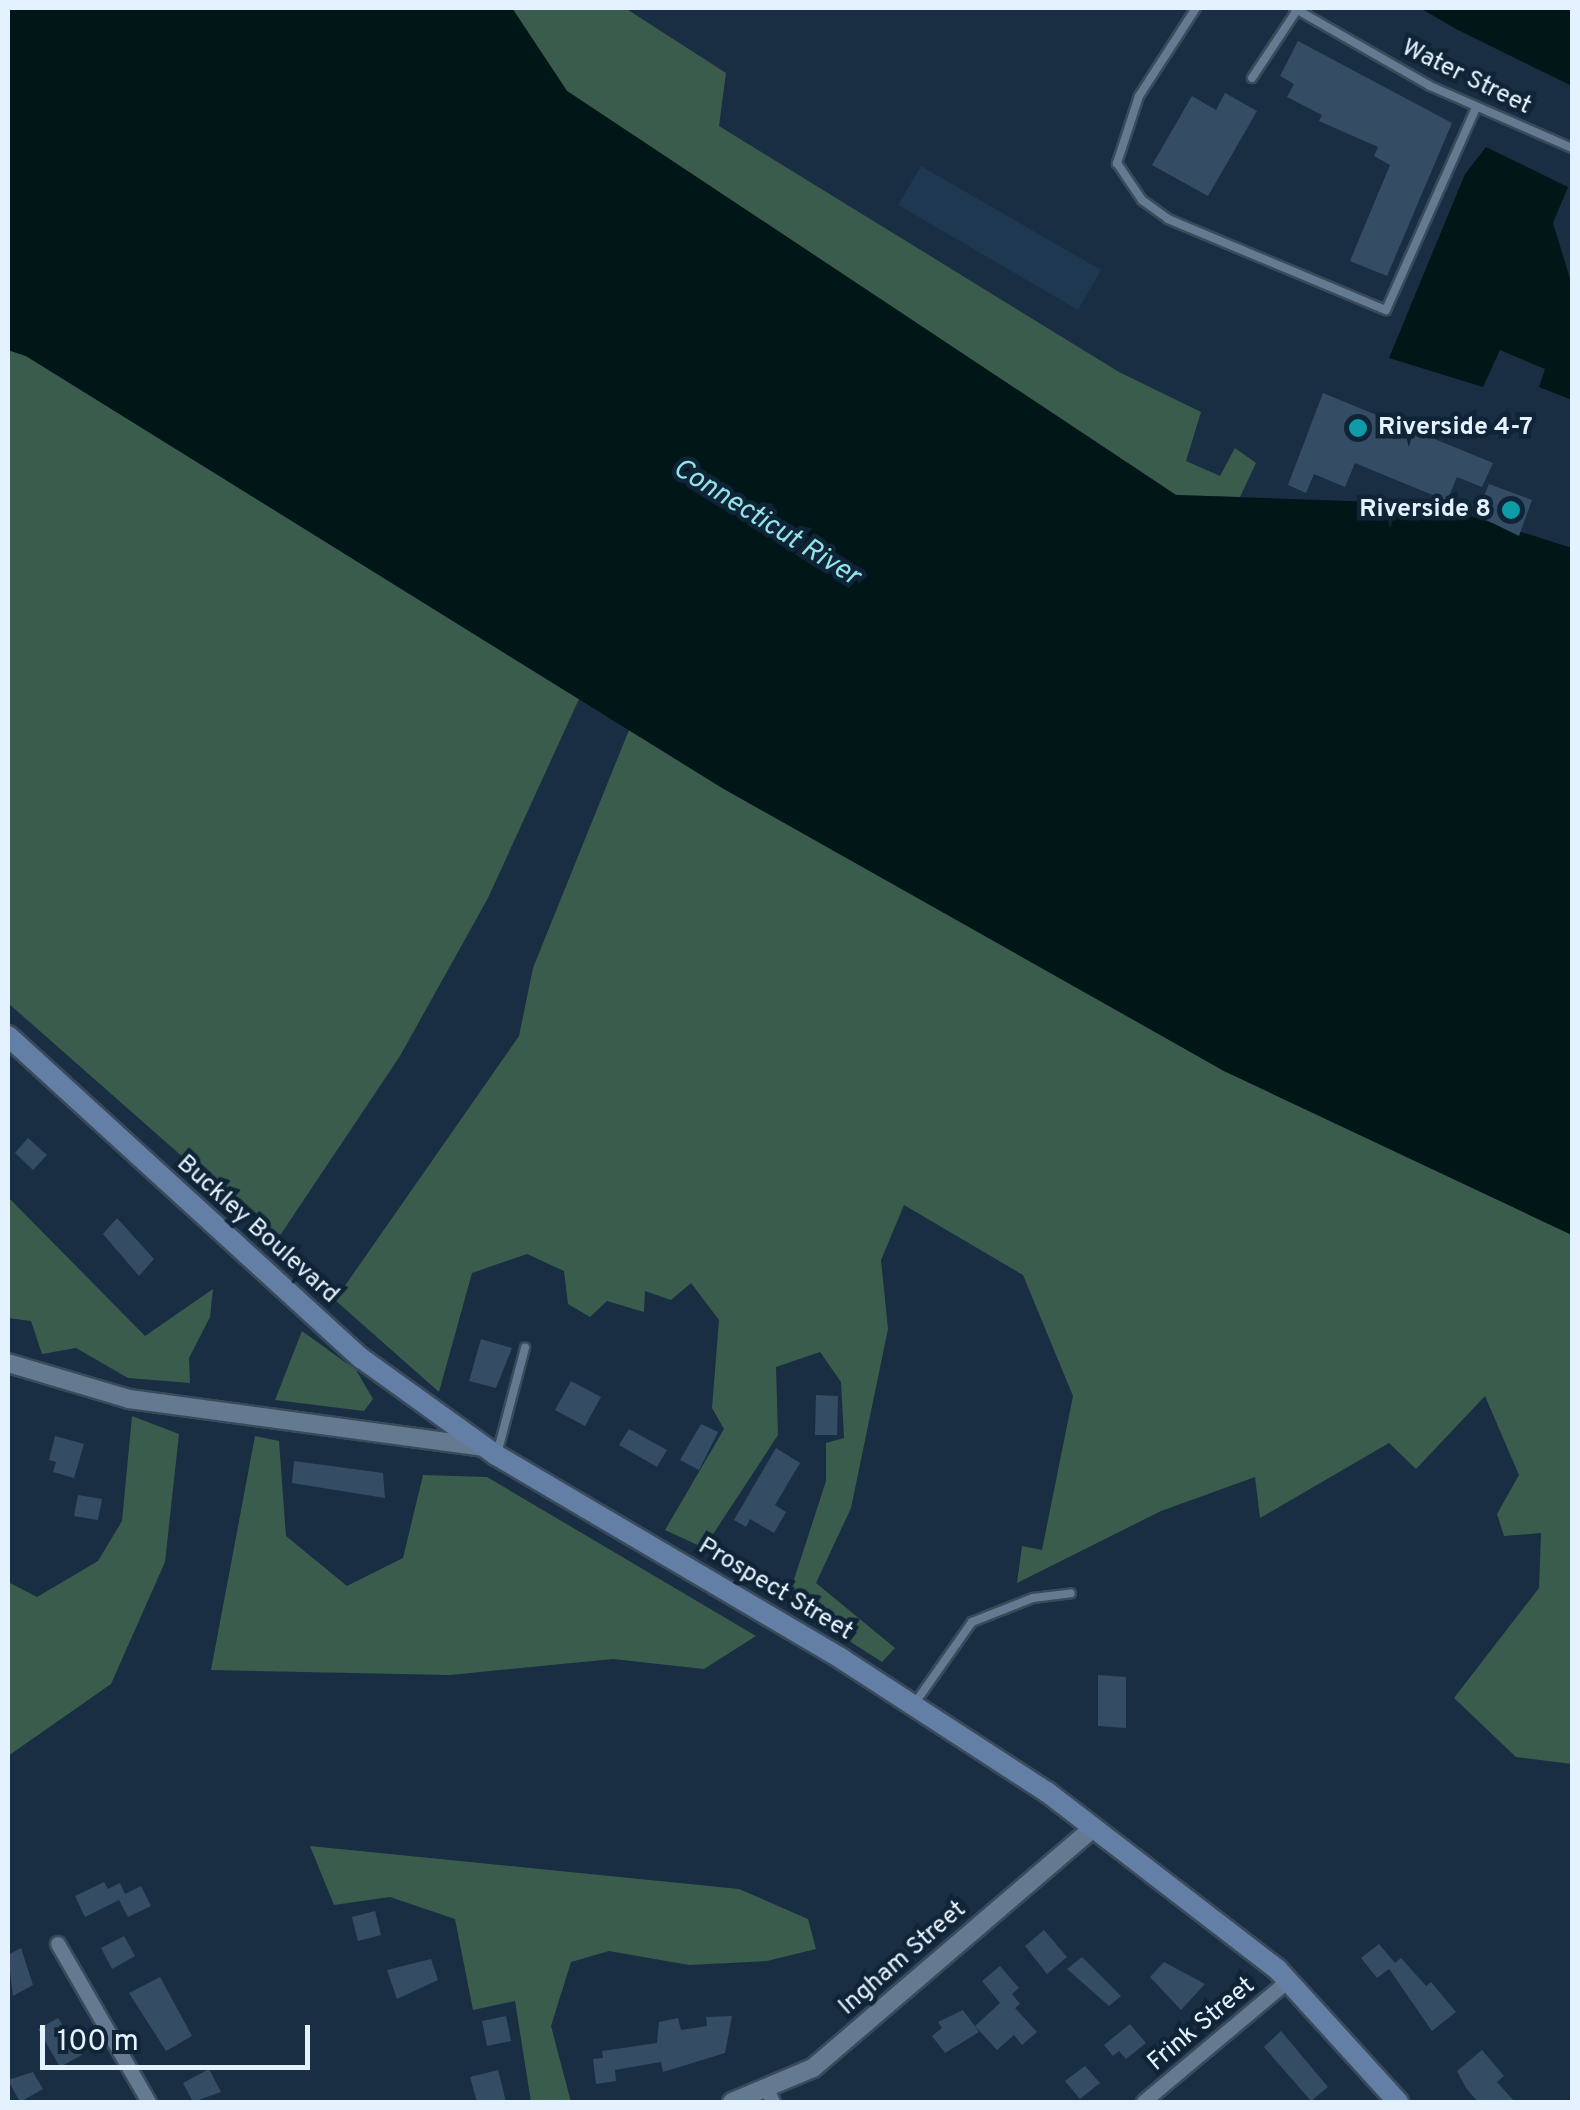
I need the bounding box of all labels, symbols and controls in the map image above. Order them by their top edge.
street label: Water Street [1396,34,1536,122]
place label: Riverside 4-7 [1378,413,1533,443]
marker: Riverside 4-7 [1347,417,1369,439]
water label: Connecticut River [666,452,866,594]
place label: Riverside 8 [1359,495,1491,525]
marker: Riverside 8 [1500,499,1522,521]
street label: Buckley Boulevard [170,1149,344,1311]
street label: Prospect Street [692,1532,858,1648]
street label: Ingham Street [833,1895,973,2023]
street label: Frink Street [1142,1972,1262,2078]
scale bar [45,2005,315,2067]
text: 100 m [57,2024,139,2061]

